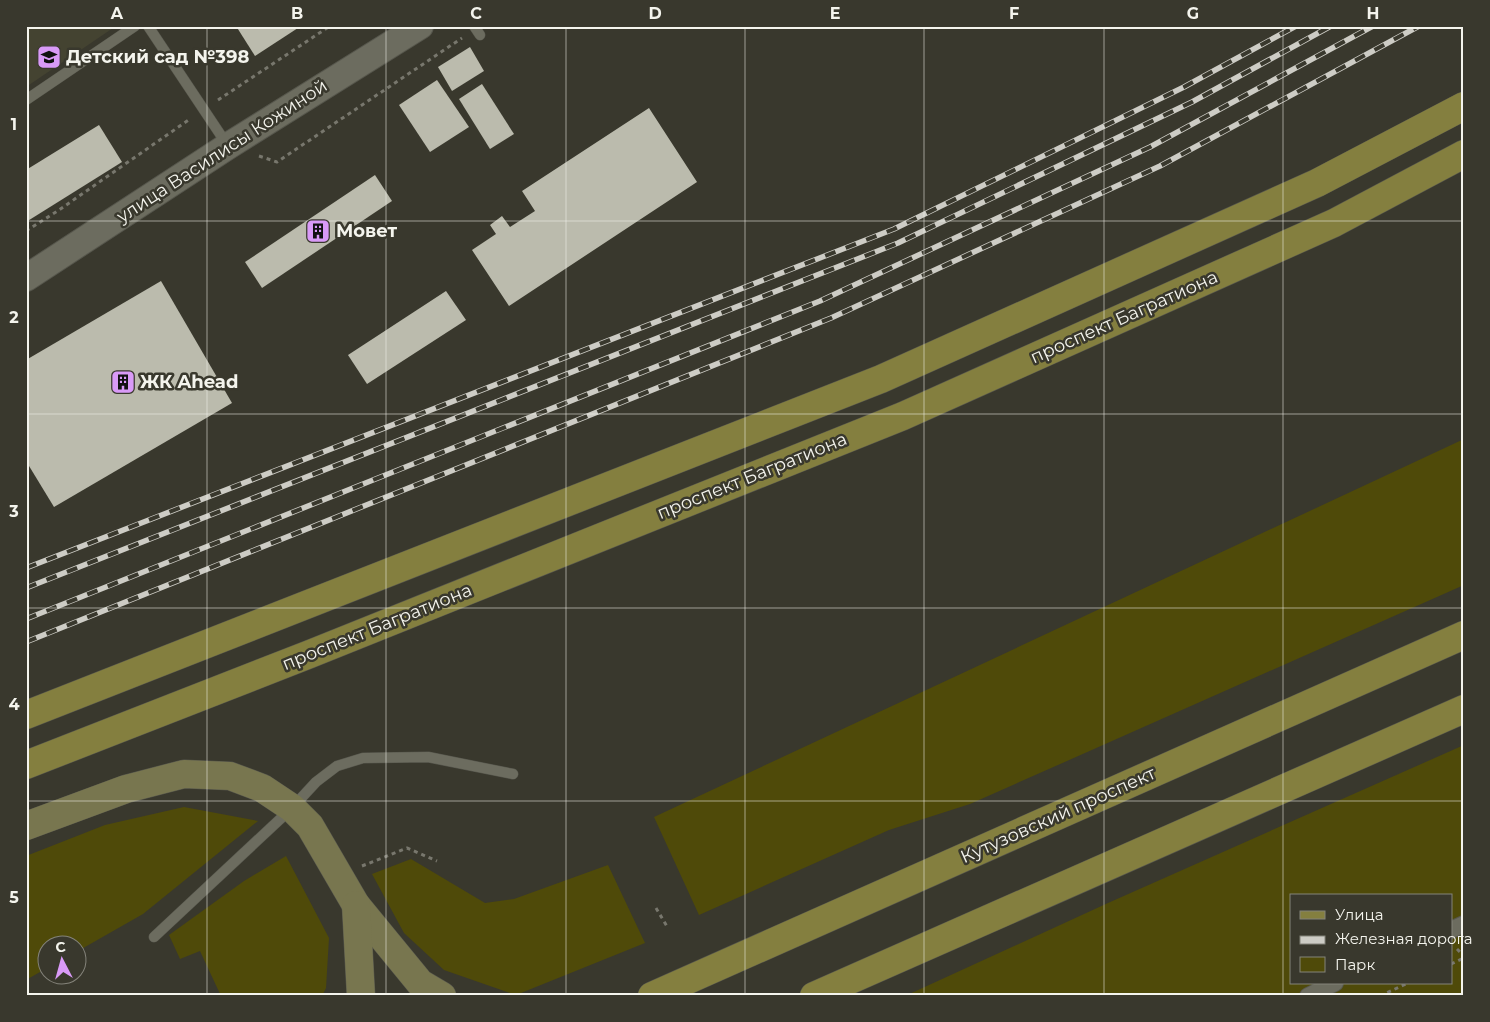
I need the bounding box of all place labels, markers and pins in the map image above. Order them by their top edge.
school or university icon: Детский сад №398 [36,44,62,70]
place label: Детский сад №398 [66,46,249,68]
building icon: Мовет [305,218,331,244]
place label: Мовет [336,220,398,242]
building icon: ЖК Ahead [110,369,136,395]
place label: ЖК Ahead [140,371,238,393]

